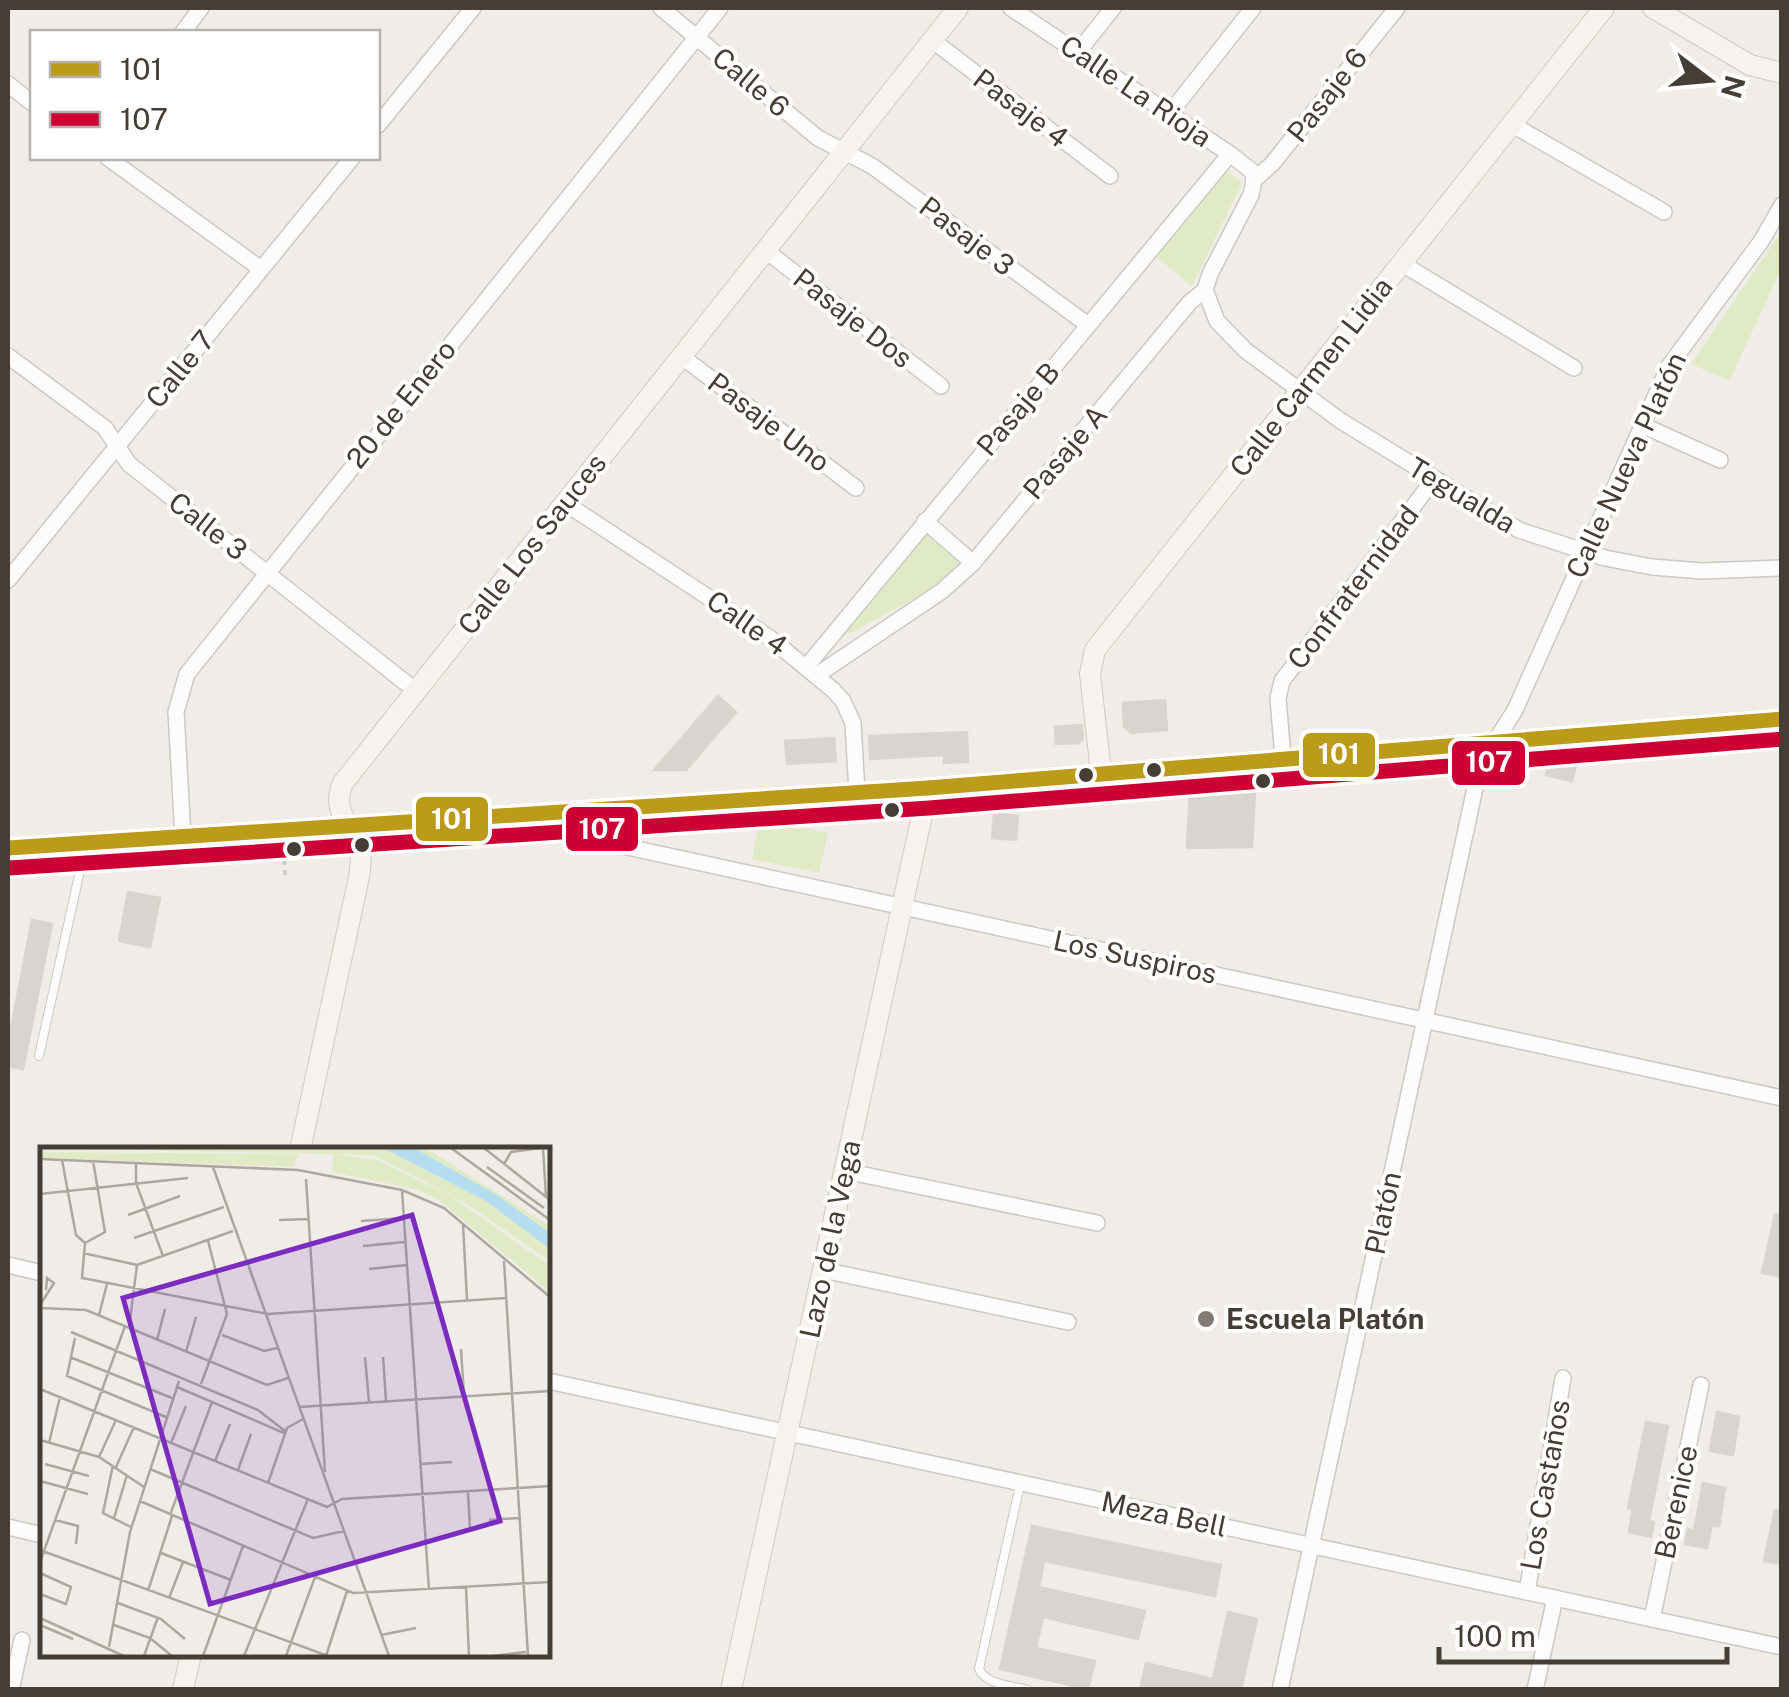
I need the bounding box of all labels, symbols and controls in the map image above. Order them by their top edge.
street label: Calle La Rioja [1054,28,1218,153]
legend [30,30,380,160]
north arrow [1659,30,1759,130]
street label: Calle 6 [706,40,797,123]
street label: Pasaje 6 [1280,41,1373,148]
text: 101 [120,51,163,87]
street label: Pasaje 4 [967,61,1075,154]
text: N [1715,72,1752,102]
text: 107 [120,101,168,137]
street label: Pasaje 3 [913,189,1021,282]
street label: Pasaje Dos [787,261,919,374]
street label: Calle Carmen Lidia [1223,270,1399,483]
street label: Calle 7 [139,323,221,414]
street label: 20 de Enero [339,333,462,474]
street label: Calle Nueva Platón [1559,347,1692,583]
street label: Pasaje B [969,355,1066,462]
street label: Pasaje Uno [702,365,837,478]
street label: Pasaje A [1016,398,1113,505]
street label: Calle Los Sauces [451,447,613,641]
street label: Tegualda [1403,450,1522,539]
street label: Calle 3 [162,485,254,566]
street label: Confraternidad [1280,498,1425,675]
street label: Calle 4 [701,583,794,662]
line badge: 101 [1301,731,1377,779]
text: 101 [1318,737,1360,770]
line badge: 107 [1450,739,1527,787]
text: 107 [1465,745,1513,778]
unlabelled marker [1144,760,1164,780]
unlabelled marker [1076,765,1096,785]
unlabelled marker [1253,771,1273,791]
line badge: 101 [414,795,490,843]
unlabelled marker [882,800,902,820]
text: 101 [431,802,473,835]
line badge: 107 [564,805,640,853]
text: 107 [578,812,626,845]
unlabelled marker [352,835,372,855]
unlabelled marker [284,839,304,859]
street label: Los Suspiros [1051,923,1220,990]
street label: Lazo de la Vega [792,1137,867,1341]
inset map [40,1147,550,1657]
street label: Platón [1358,1169,1407,1257]
place label: Escuela Platón [1226,1302,1424,1335]
marker: Escuela Platón [1195,1308,1217,1330]
street label: Los Castaños [1513,1397,1576,1573]
street label: Berenice [1647,1442,1704,1562]
street label: Meza Bell [1098,1484,1230,1543]
scale bar [1439,1602,1726,1664]
text: 100 m [1454,1618,1536,1654]

